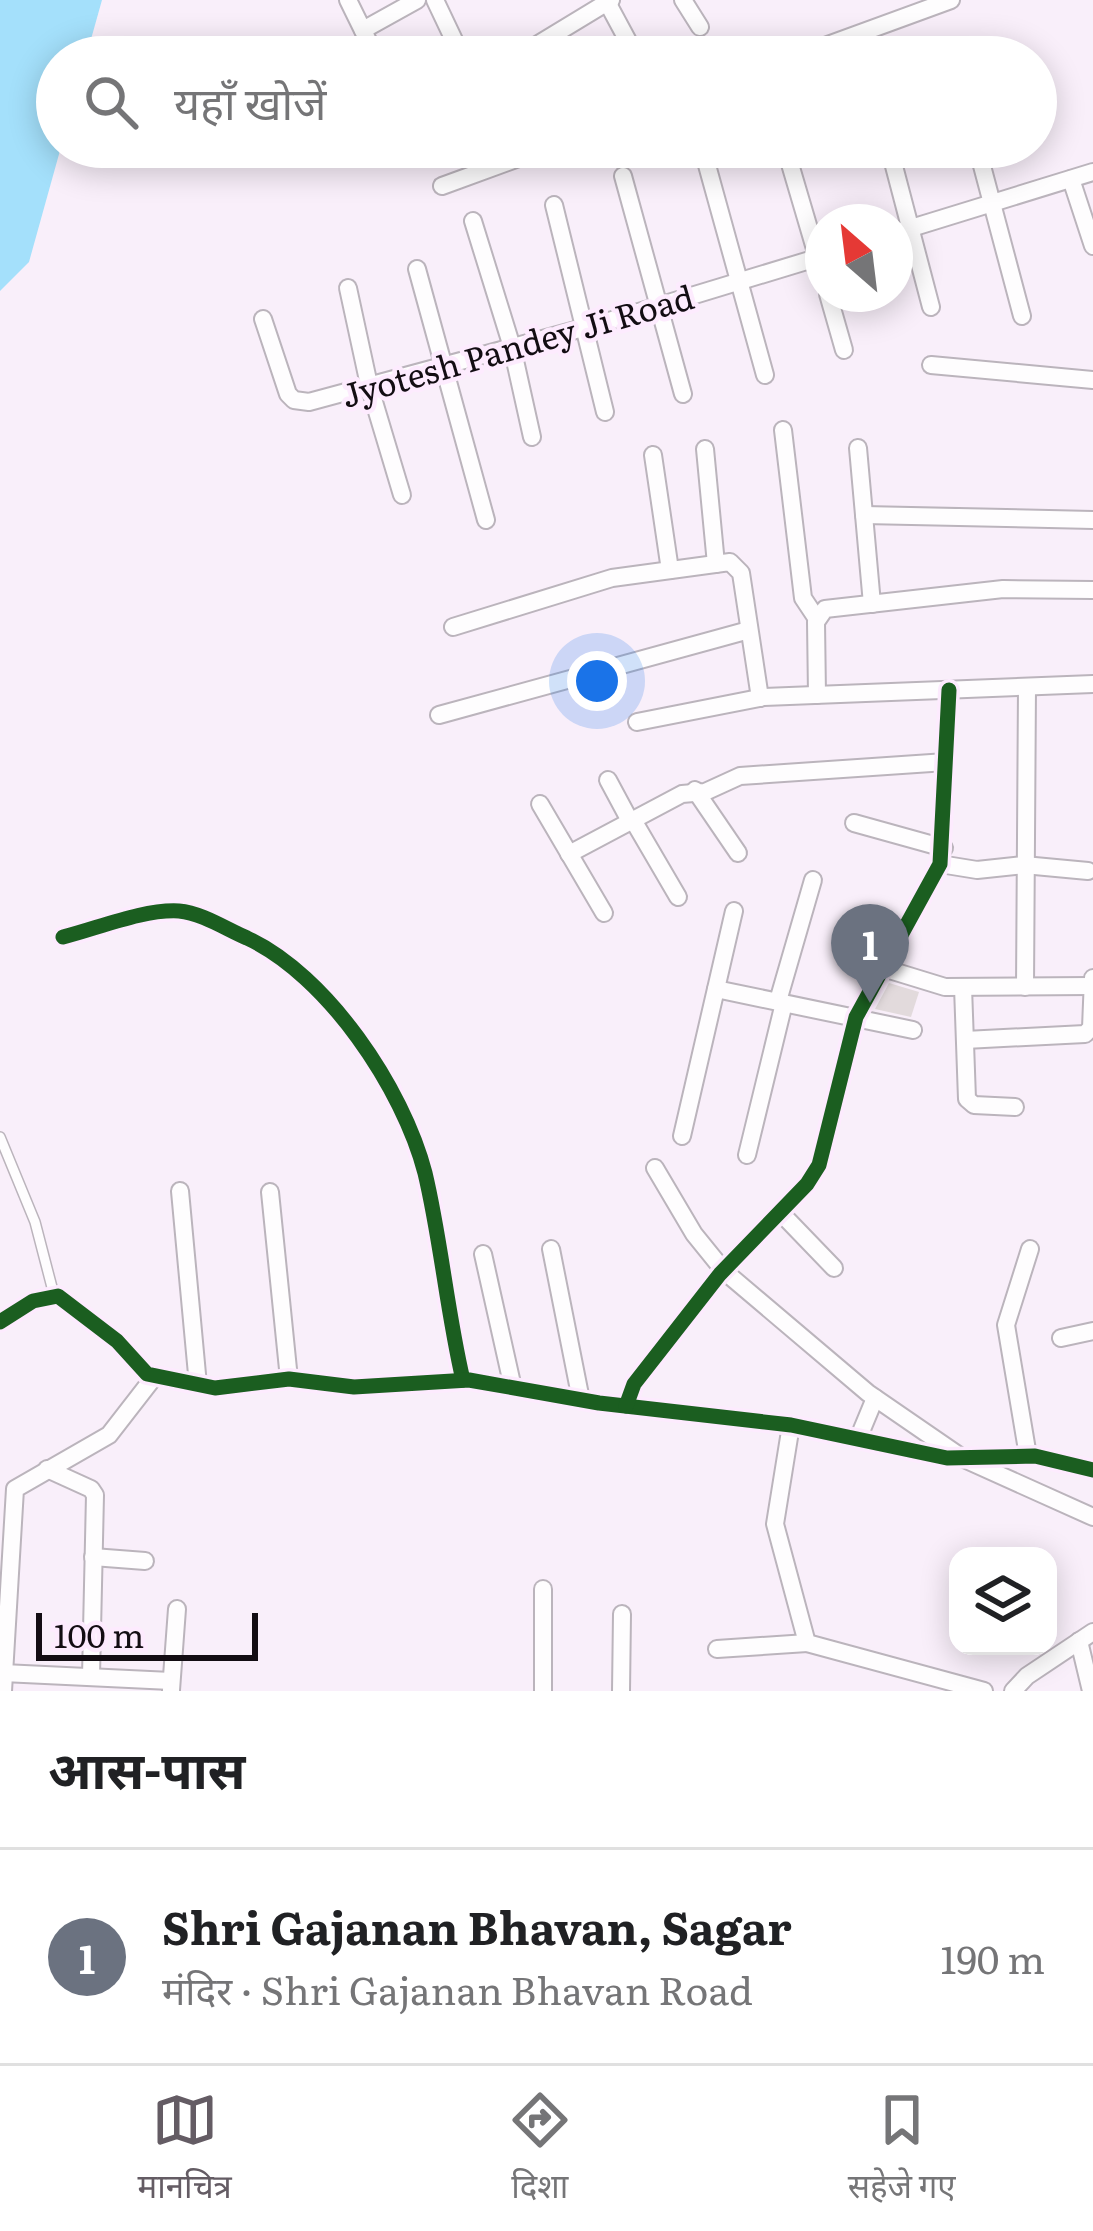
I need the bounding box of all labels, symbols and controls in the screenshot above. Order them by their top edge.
search box [36,36,1057,168]
text: यहाँ खोजें [174,67,327,134]
icon: search [78,69,144,135]
north arrow [805,204,913,312]
street label: Jyotesh Pandey Ji Road [335,270,699,418]
your location [567,651,627,711]
pin: 1 [831,904,909,1003]
map controls [949,1547,1057,1655]
button: layers [949,1547,1057,1655]
scale bar [36,1607,258,1660]
text: 100 m [54,1609,144,1658]
text: आस-पास [48,1729,245,1805]
text: Shri Gajanan Bhavan, Sagar [162,1892,792,1959]
text: 1 [79,1928,95,1986]
text: 190 m [941,1928,1045,1986]
text: मंदिर · Shri Gajanan Bhavan Road [162,1959,753,2017]
tab: मानचित्र [137,2087,232,2211]
tab: दिशा [507,2087,573,2211]
tab: सहेजे गए [848,2087,956,2211]

